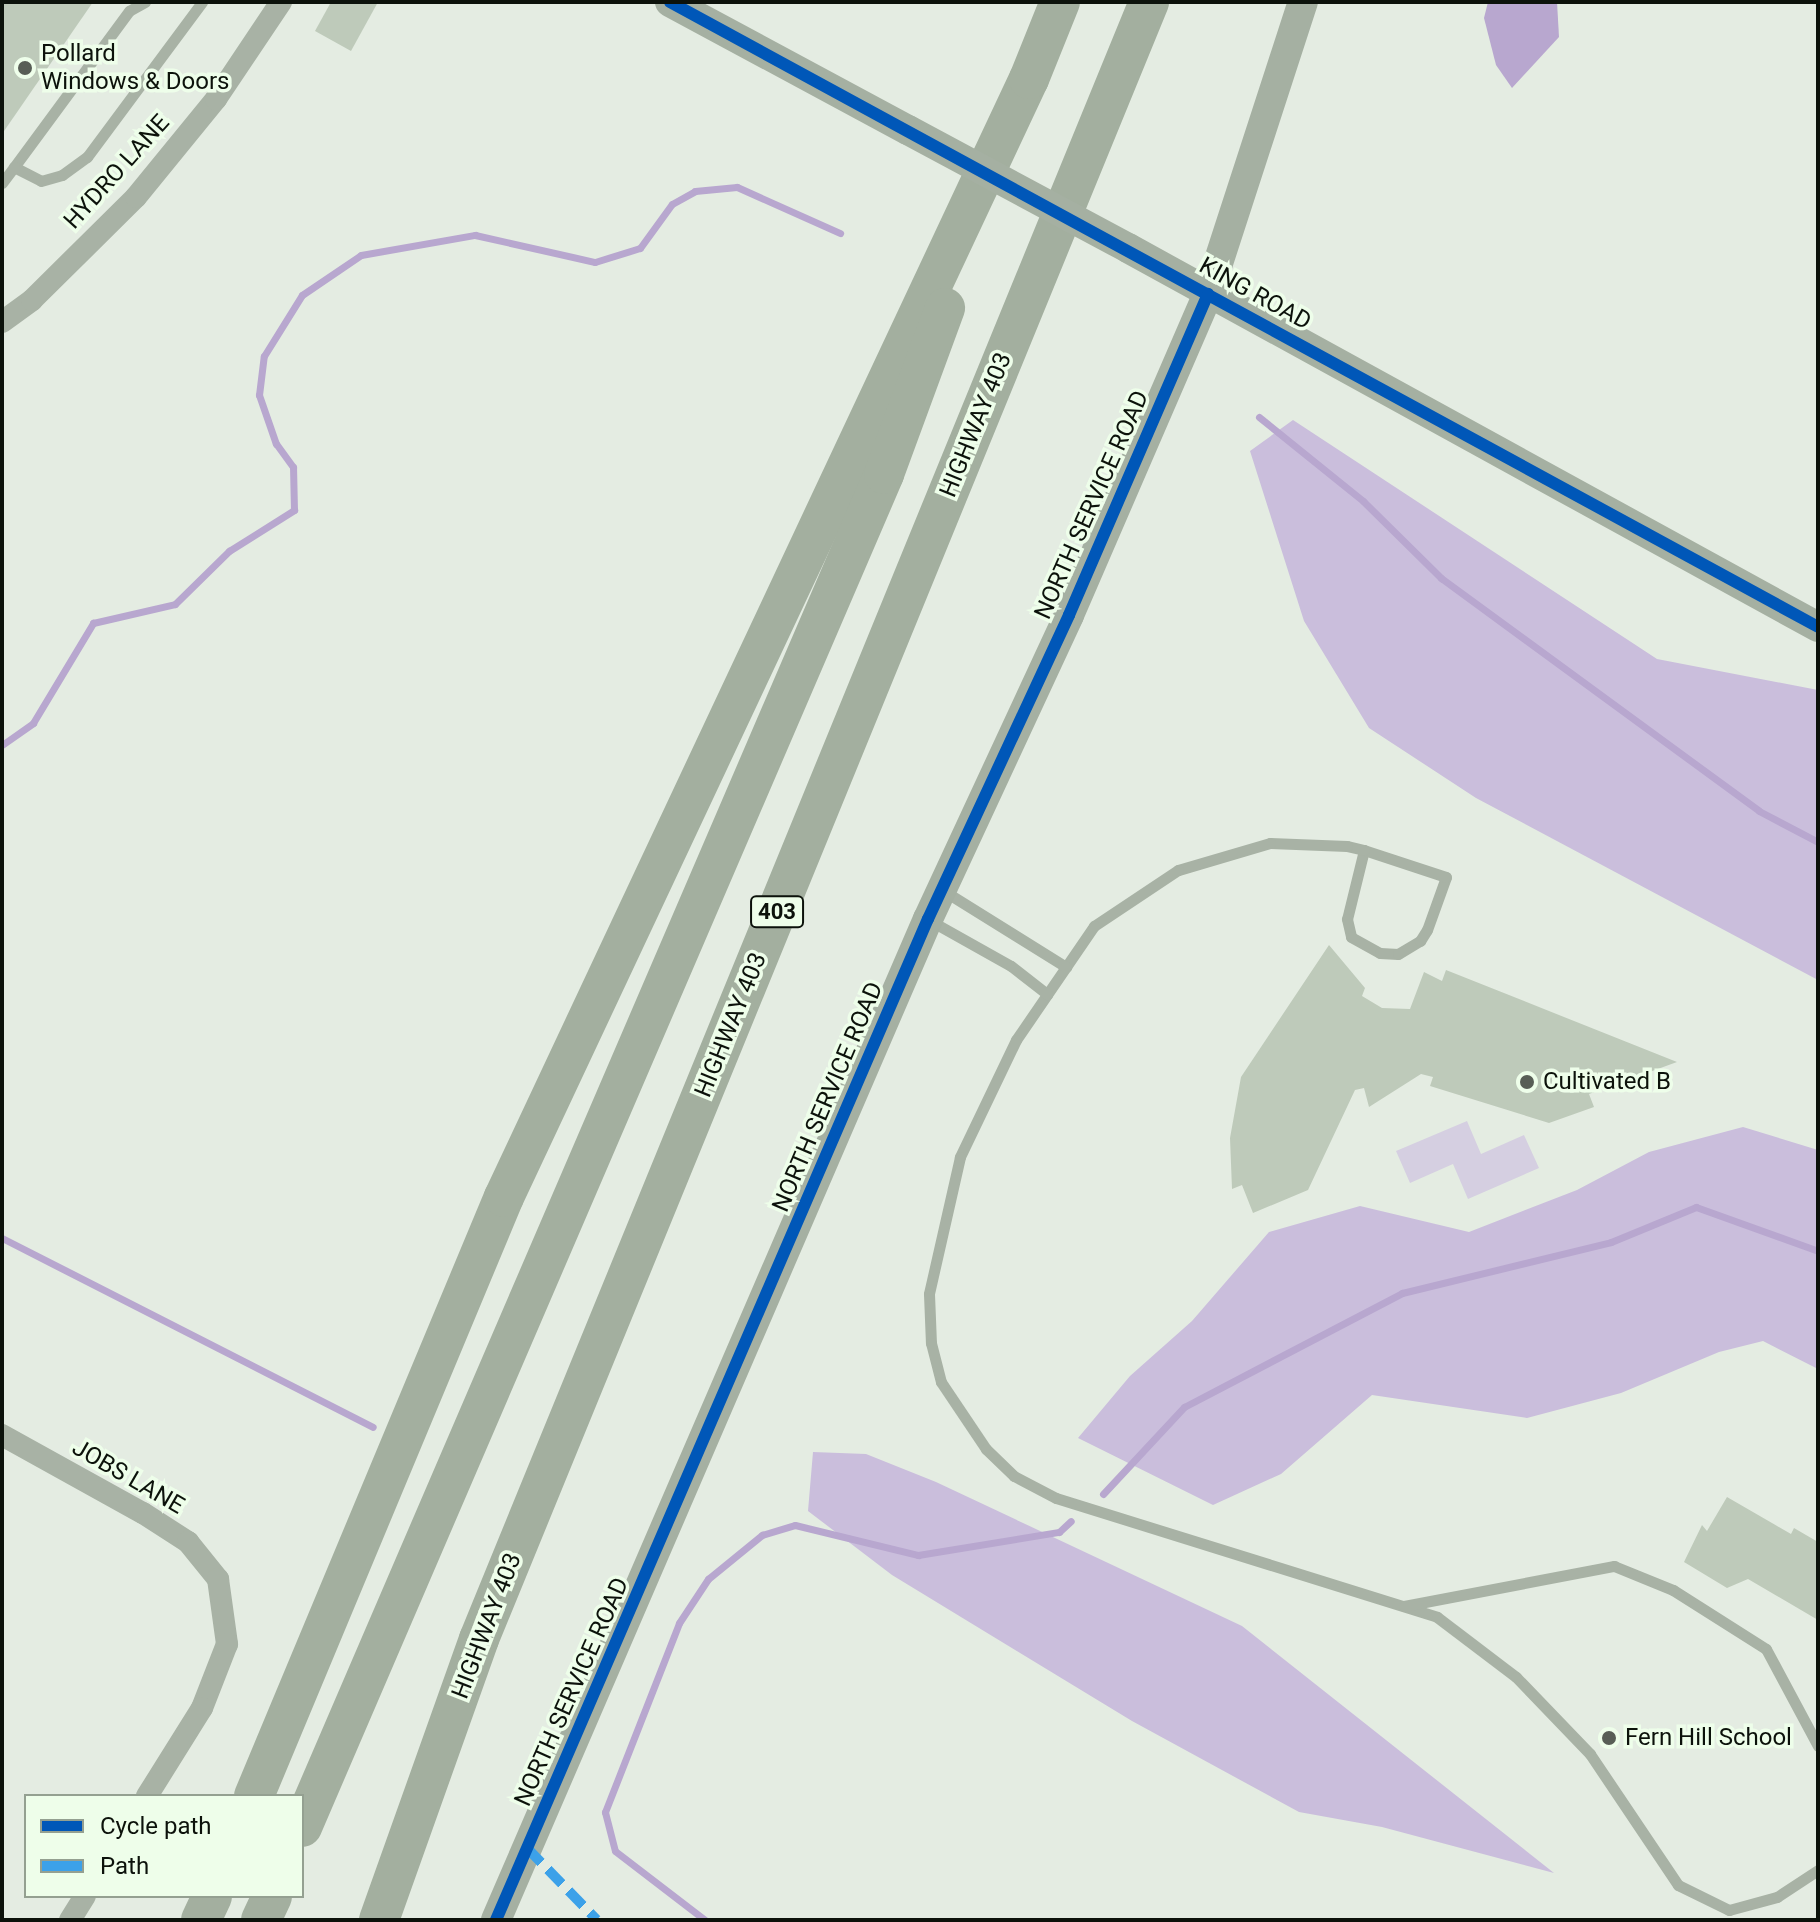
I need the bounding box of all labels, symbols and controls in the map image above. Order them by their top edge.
place label: Pollard Windows & Doors [41,40,230,96]
marker: Pollard Windows & Doors [16,59,34,77]
street label: HYDRO LANE [58,109,176,235]
street label: KING ROAD [1194,251,1316,337]
street label: HIGHWAY 403 [934,349,1018,501]
street label: NORTH SERVICE ROAD [1029,386,1155,624]
road number: 403 [749,894,805,930]
street label: HIGHWAY 403 [689,949,773,1101]
street label: NORTH SERVICE ROAD [767,978,889,1216]
place label: Cultivated B [1543,1068,1671,1096]
marker: Cultivated B [1518,1073,1536,1091]
street label: JOBS LANE [67,1433,189,1521]
street label: HIGHWAY 403 [446,1549,528,1703]
street label: NORTH SERVICE ROAD [509,1573,635,1811]
place label: Fern Hill School [1625,1724,1792,1752]
marker: Fern Hill School [1600,1729,1618,1747]
legend [24,1794,304,1898]
text: Cycle path [100,1812,212,1840]
text: Path [100,1852,149,1880]

